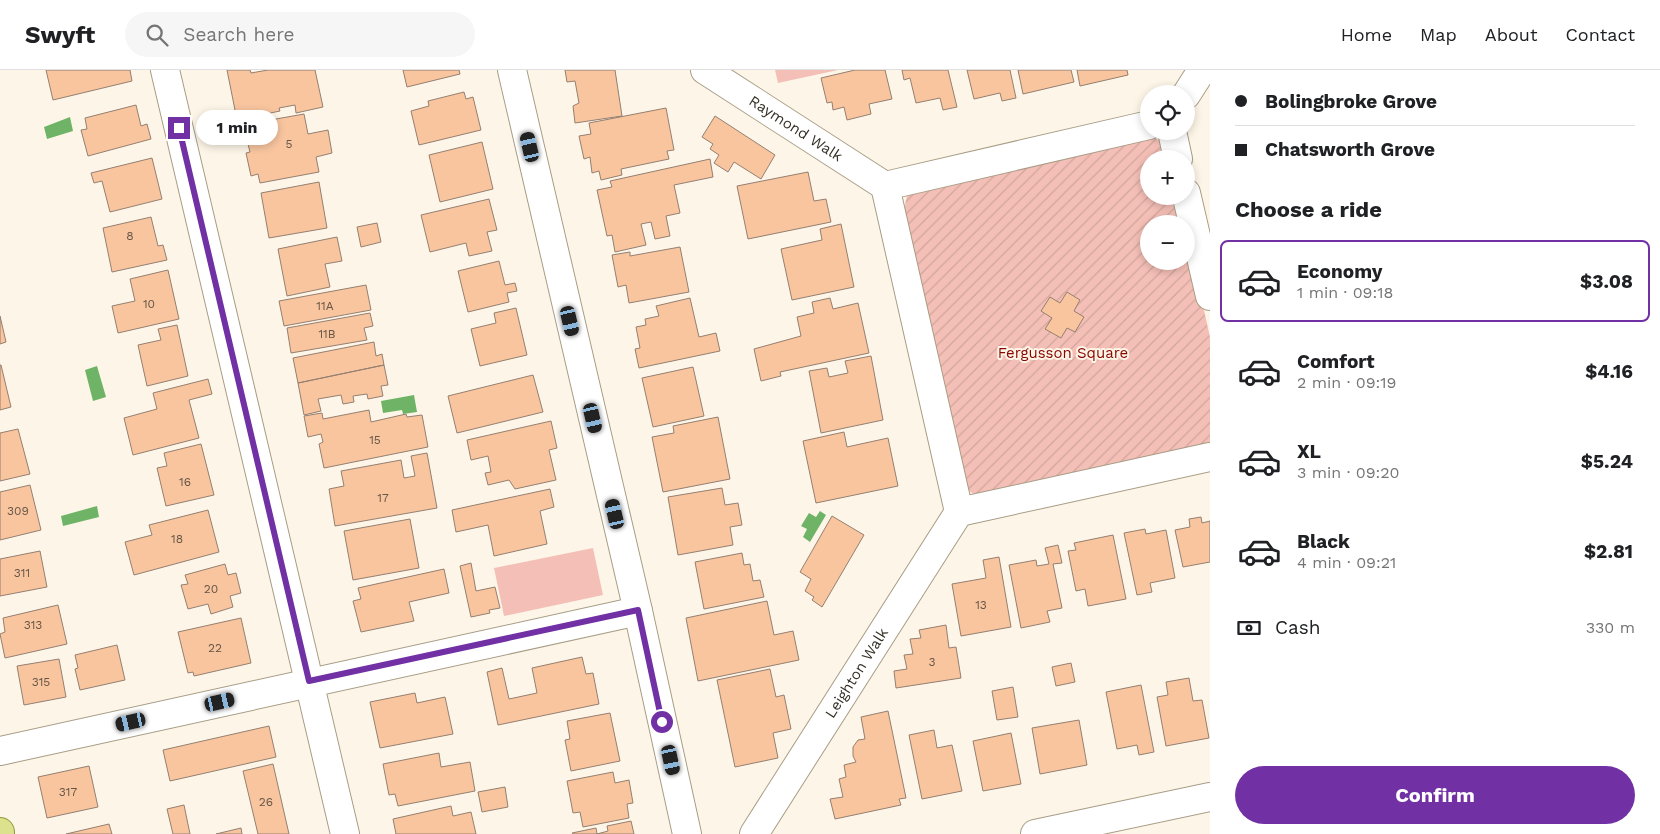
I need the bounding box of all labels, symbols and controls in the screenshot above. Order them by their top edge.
search box [125,12,475,57]
text: Swyft [25,21,95,49]
icon: search [143,21,171,49]
text: Search here [183,23,295,46]
text: Home [1341,24,1392,45]
text: Map [1420,24,1457,45]
text: About [1485,24,1537,45]
text: Contact [1565,24,1635,45]
map controls [1140,85,1195,270]
button: locate [1140,85,1195,140]
text: Bolingbroke Grove [1265,90,1437,113]
street label: Raymond Walk [746,92,846,166]
callout: 1 min [196,110,279,146]
route end [168,117,190,139]
text: 1 min [216,118,258,137]
car [519,131,540,163]
house number: 5 [286,137,293,151]
text: Chatsworth Grove [1265,138,1435,161]
button: + [1140,150,1195,205]
text: Choose a ride [1235,197,1382,222]
button: − [1140,215,1195,270]
house number: 8 [126,229,134,243]
icon: car [1237,259,1282,304]
text: Economy [1297,260,1382,283]
text: $3.08 [1580,270,1633,293]
text: 1 min · 09:18 [1297,283,1393,302]
house number: 10 [143,297,155,311]
house number: 11A [316,299,334,313]
car [559,305,580,337]
house number: 11B [318,327,336,341]
park label: Fergusson Square [998,344,1128,362]
icon: car [1237,349,1282,394]
text: Comfort [1297,350,1375,373]
text: $4.16 [1585,360,1633,383]
text: 2 min · 09:19 [1297,373,1396,392]
car [582,402,603,434]
house number: 15 [369,433,381,447]
icon: car [1237,439,1282,484]
text: XL [1297,440,1321,463]
text: $5.24 [1581,450,1633,473]
text: 3 min · 09:20 [1297,463,1400,482]
house number: 16 [179,475,191,489]
house number: 17 [377,491,389,505]
car [604,498,625,530]
house number: 309 [7,504,29,518]
icon: car [1237,529,1282,574]
text: Black [1297,530,1350,553]
house number: 18 [171,532,183,546]
text: $2.81 [1584,540,1633,563]
text: 4 min · 09:21 [1297,553,1396,572]
house number: 311 [14,566,30,580]
house number: 20 [204,582,218,596]
house number: 13 [975,598,987,612]
icon: cash [1235,614,1263,642]
text: Cash [1275,616,1321,639]
house number: 313 [24,618,42,632]
text: 330 m [1586,618,1635,637]
street label: Leighton Walk [821,624,892,721]
house number: 22 [208,641,222,655]
house number: 3 [929,655,936,669]
house number: 315 [32,675,50,689]
car [203,691,236,713]
car [114,711,147,733]
route start [651,711,673,733]
car [660,744,681,776]
button: Confirm [1235,766,1635,824]
house number: 317 [59,785,77,799]
house number: 26 [259,795,273,809]

